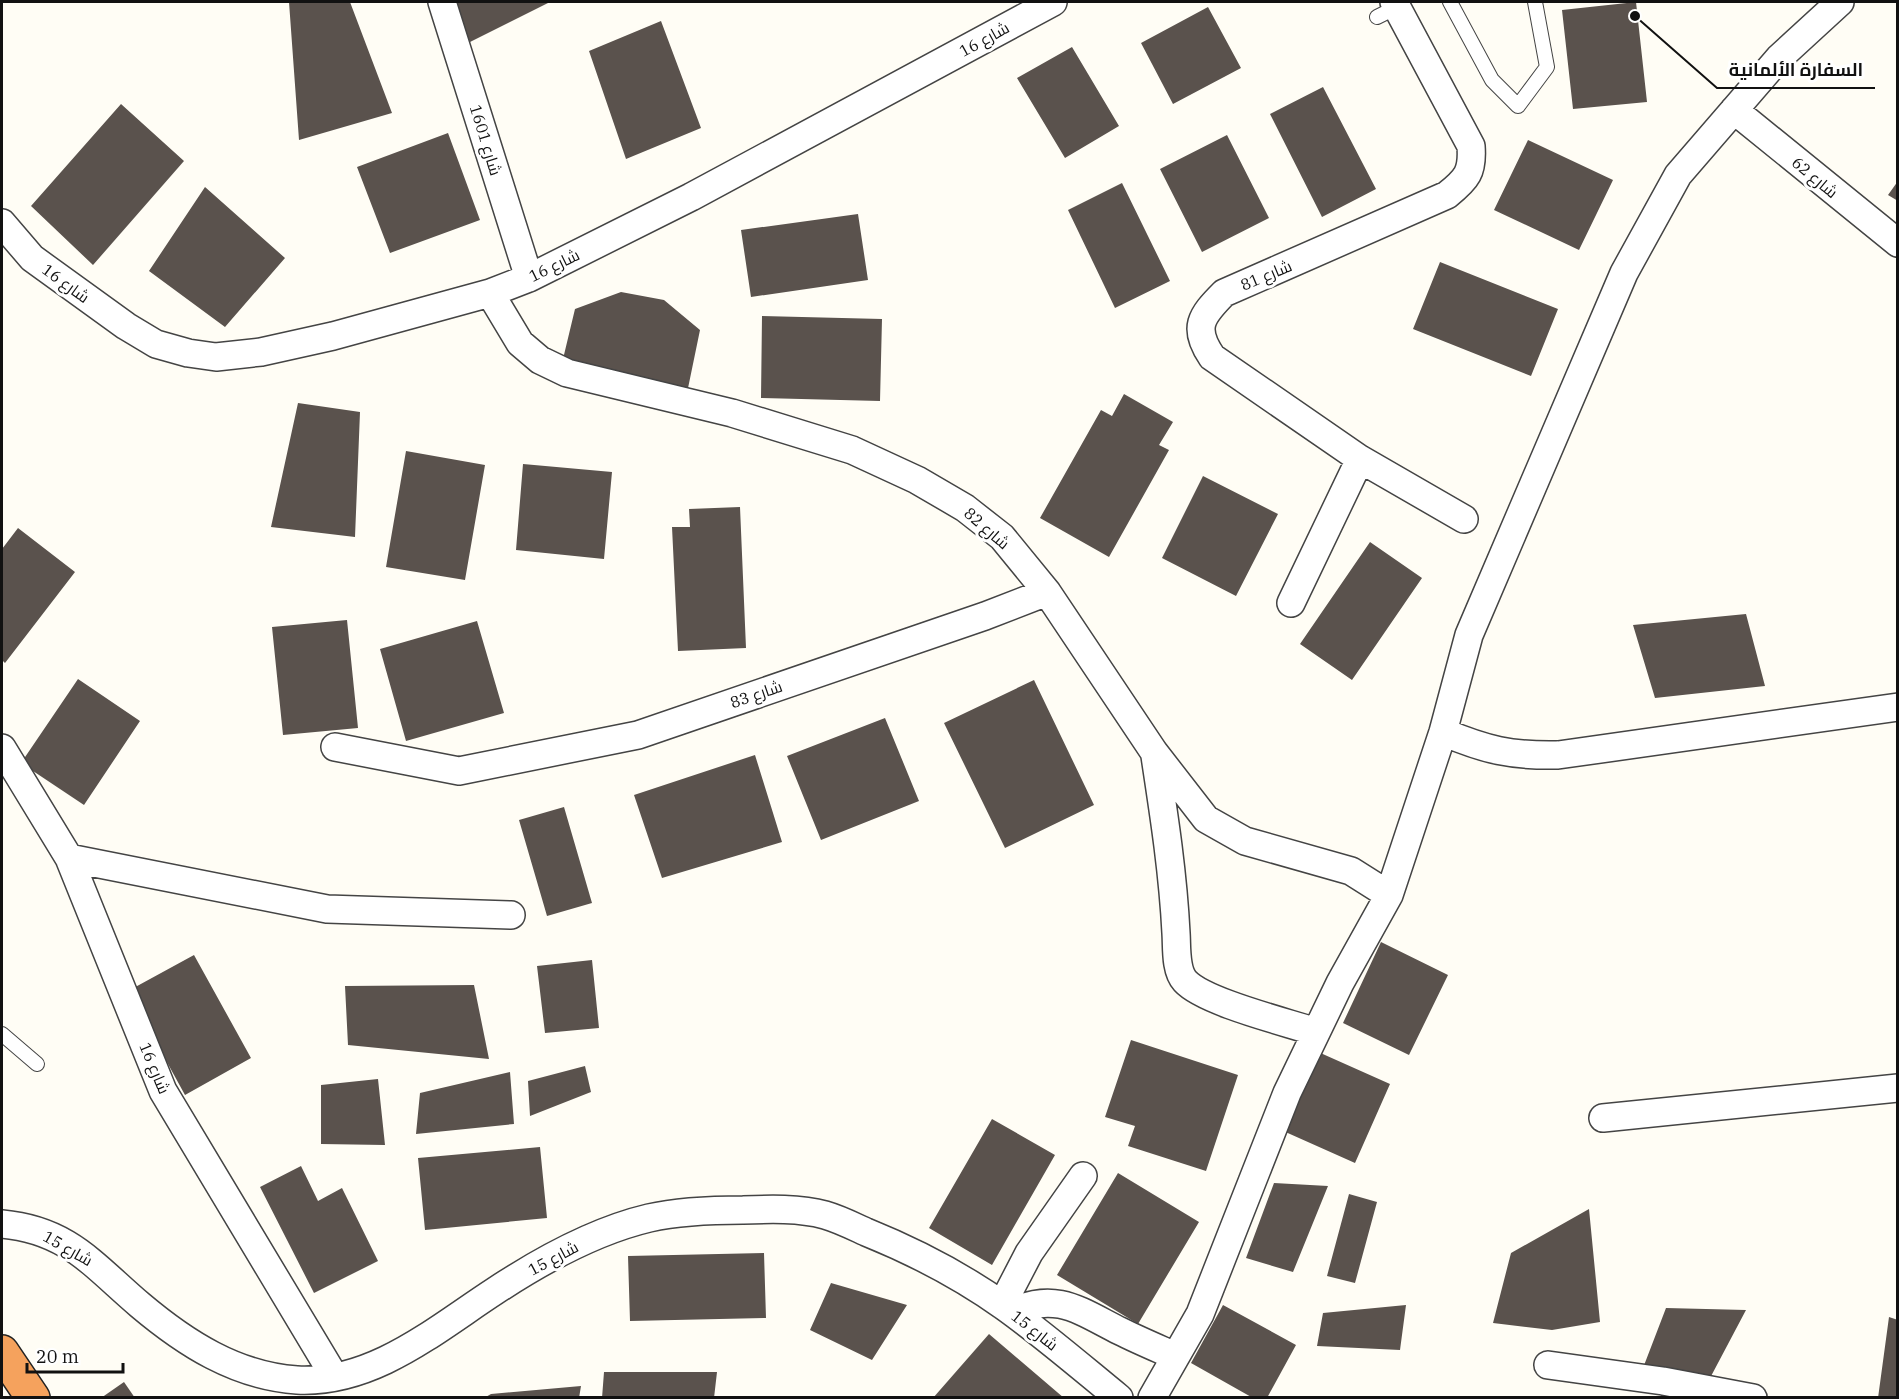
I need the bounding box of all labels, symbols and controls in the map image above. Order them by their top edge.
street label: شارع 16 [956,17,1013,63]
callout: السفارة الألمانية [1717,52,1875,88]
text: السفارة الألمانية [1729,58,1863,81]
street label: شارع 1601 [464,102,506,178]
street label: شارع 62 [1787,152,1842,204]
street label: شارع 16 [525,244,583,288]
street label: شارع 81 [1237,255,1296,297]
street label: شارع 16 [37,259,94,309]
street label: شارع 82 [959,503,1014,555]
street label: شارع 83 [727,676,785,714]
street label: شارع 16 [133,1039,175,1098]
street label: شارع 15 [39,1226,96,1272]
street label: شارع 15 [525,1237,582,1281]
street label: شارع 15 [1006,1306,1062,1356]
scale bar [27,1336,123,1374]
text: 20 m [36,1345,79,1368]

